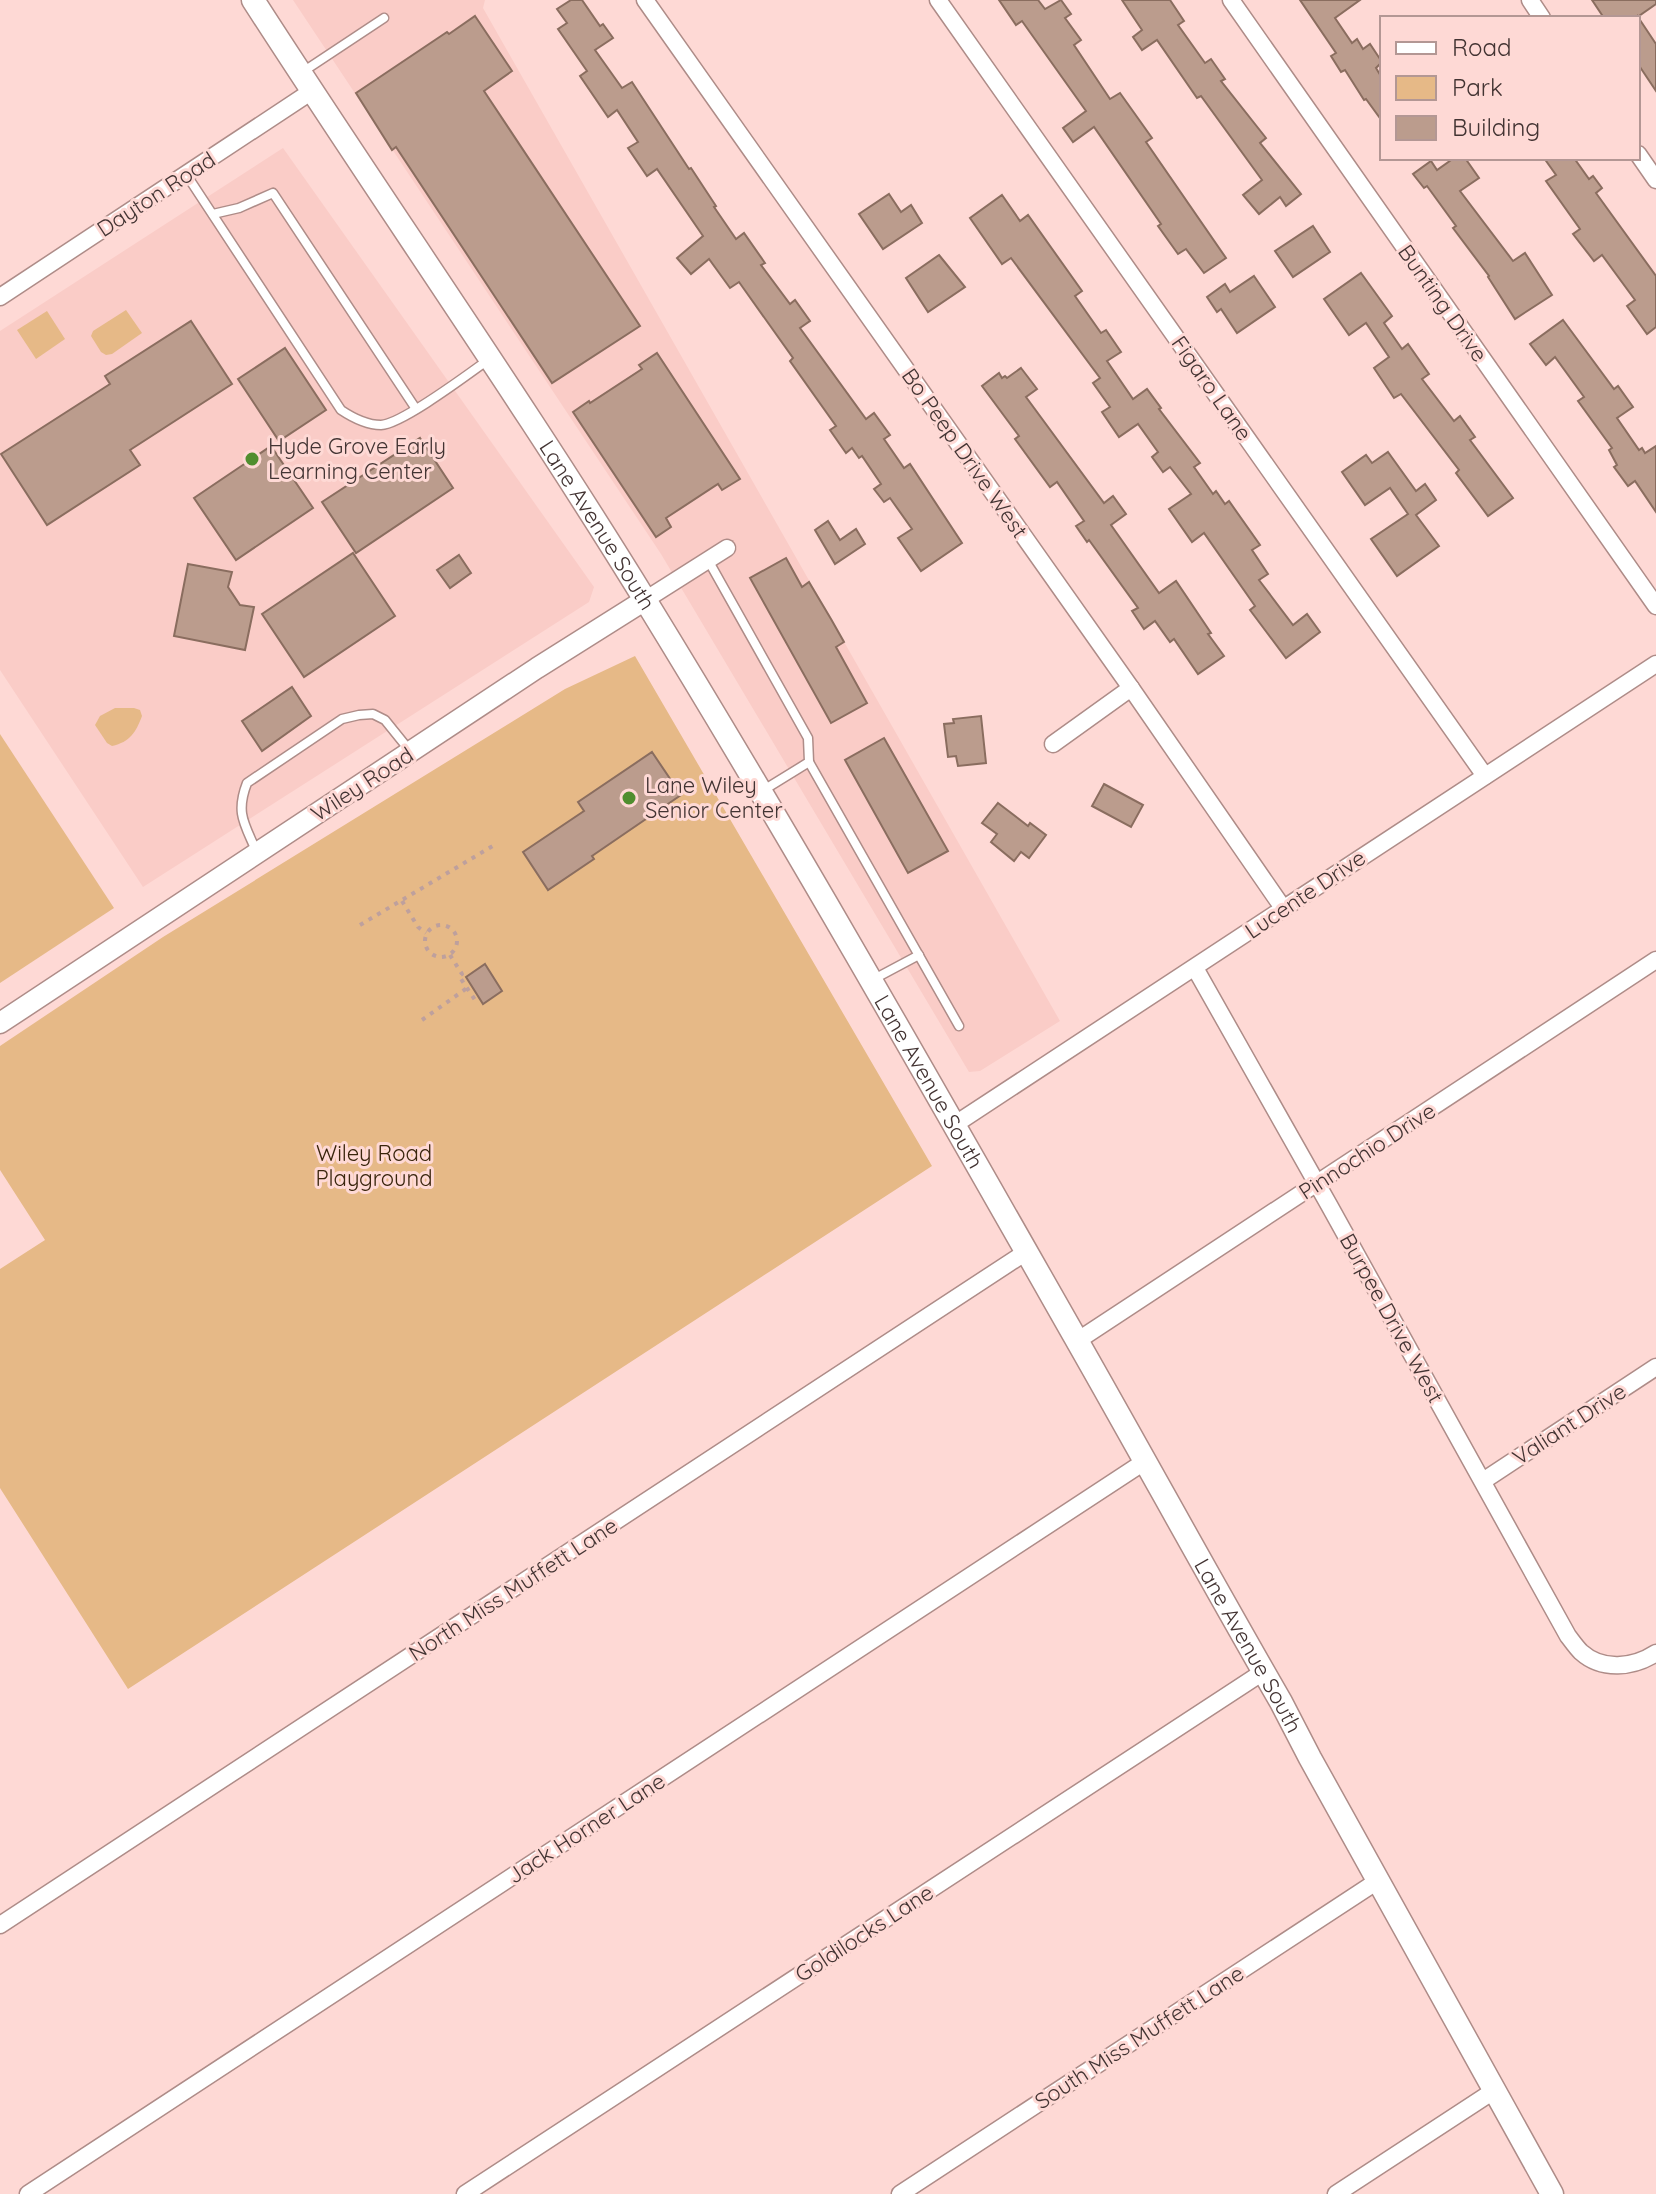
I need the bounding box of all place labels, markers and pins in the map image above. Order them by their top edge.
place label: Hyde Grove Early Learning Center [268,432,446,485]
marker: Hyde Grove Early Learning Center [243,450,261,468]
place label: Lane Wiley Senior Center [645,771,783,824]
marker: Lane Wiley Senior Center [620,789,638,807]

